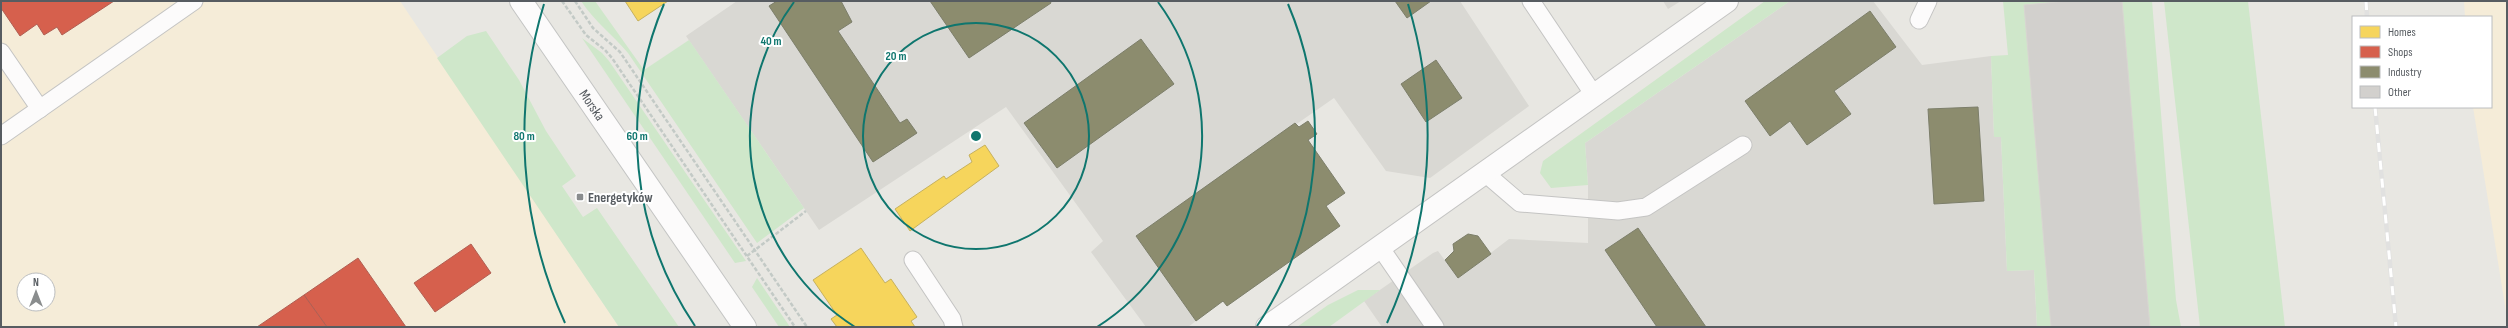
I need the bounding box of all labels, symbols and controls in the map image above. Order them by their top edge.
legend [2352,16,2492,108]
text: Homes [2388,25,2416,40]
text: 40 m [760,34,782,49]
text: Shops [2388,45,2413,60]
text: 20 m [886,49,906,64]
text: Industry [2388,65,2422,80]
text: Other [2388,85,2412,100]
street label: Morska [576,86,609,124]
text: 80 m [513,129,535,144]
text: 60 m [626,129,648,144]
centre of rings [969,129,983,143]
place label: Energetyków [588,189,653,206]
marker: Energetyków [575,192,585,202]
north arrow [16,272,56,312]
text: N [33,276,39,289]

